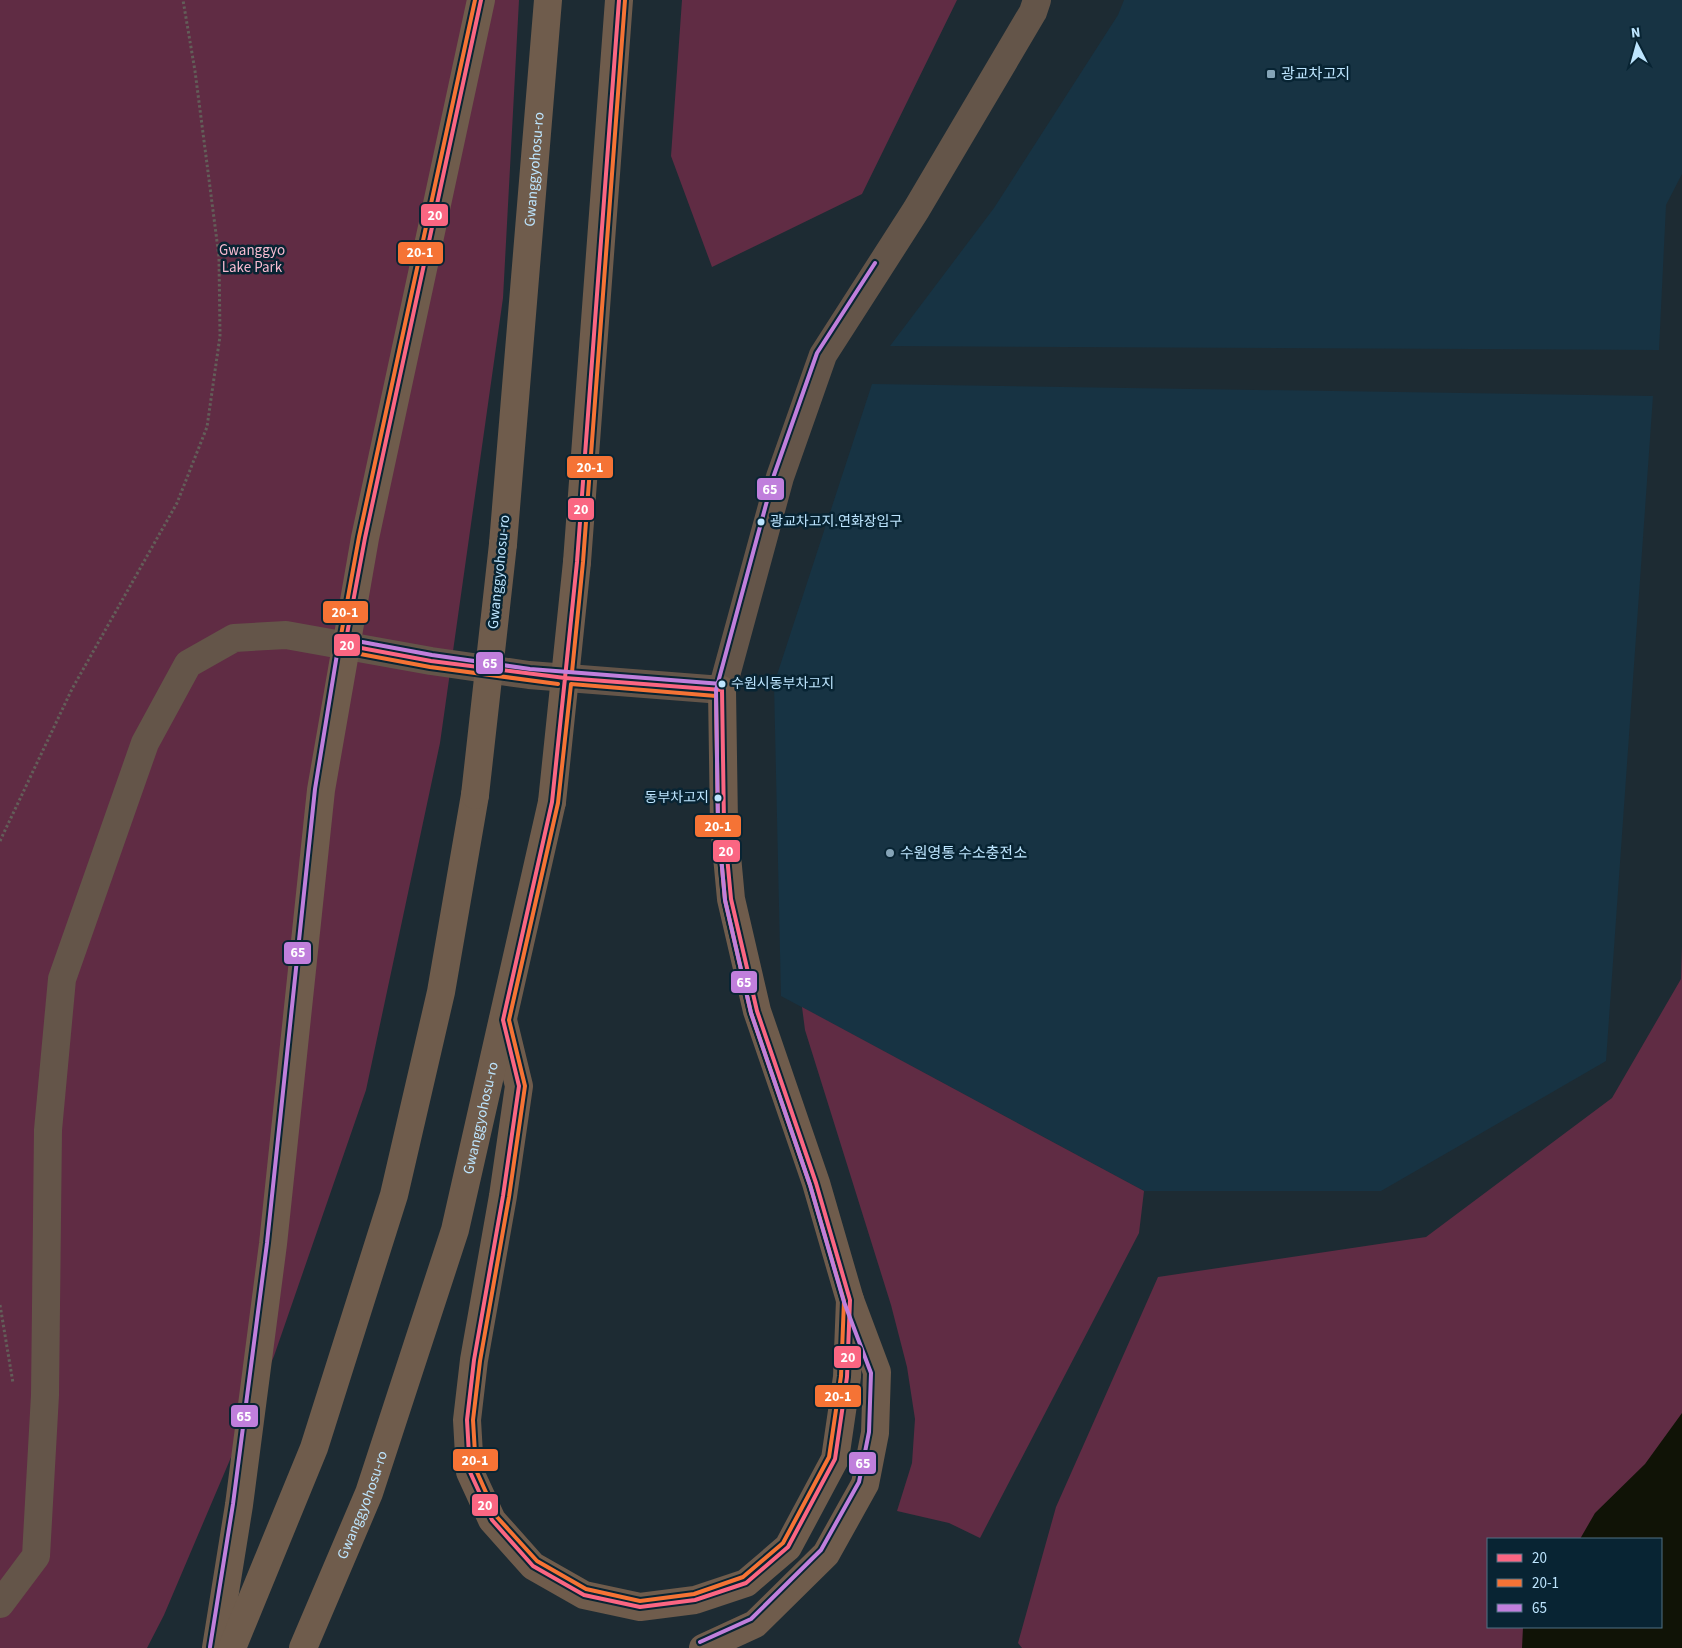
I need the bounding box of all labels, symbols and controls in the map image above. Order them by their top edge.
north arrow [1612,20,1662,70]
text: N [1630,23,1641,43]
place label: 광교차고지 [1281,64,1350,85]
marker: 광교차고지 [1265,68,1277,80]
street label: Gwanggyohosu-ro [519,111,549,227]
line badge: 20 [420,203,449,227]
text: 20 [428,206,442,226]
park label: Gwanggyo Lake Park [219,240,285,278]
line badge: 20-1 [397,241,444,265]
text: 20-1 [407,243,433,263]
line badge: 20-1 [566,455,614,479]
text: 20-1 [577,458,603,478]
line badge: 65 [756,477,785,501]
text: 65 [763,480,777,500]
line badge: 20 [567,497,595,521]
text: 20 [574,500,588,520]
place label: 광교차고지.연화장입구 [770,512,902,532]
street label: Gwanggyohosu-ro [483,514,515,630]
marker: 광교차고지.연화장입구 [756,517,766,527]
line badge: 20-1 [322,600,369,624]
text: 20-1 [332,603,358,623]
line badge: 20 [333,633,361,657]
text: 20 [340,636,354,656]
line badge: 65 [475,651,504,675]
text: 65 [483,654,497,674]
place label: 수원시동부차고지 [731,674,834,694]
marker: 수원시동부차고지 [717,679,727,689]
place label: 동부차고지 [645,788,709,808]
marker: 동부차고지 [713,793,723,803]
line badge: 20-1 [694,814,742,838]
text: 20-1 [705,817,731,837]
line badge: 20 [712,839,741,863]
text: 20 [719,842,733,862]
place label: 수원영통 수소충전소 [900,843,1027,864]
marker: 수원영통 수소충전소 [884,847,896,859]
line badge: 65 [283,941,312,965]
text: 65 [291,943,305,963]
line badge: 65 [730,970,758,994]
text: 65 [737,973,751,993]
street label: Gwanggyohosu-ro [457,1060,503,1176]
line badge: 20 [833,1345,862,1369]
text: 20 [841,1348,855,1368]
line badge: 20-1 [814,1384,862,1408]
text: 20-1 [825,1387,851,1407]
line badge: 65 [230,1404,259,1428]
text: 65 [237,1407,251,1427]
street label: Gwanggyohosu-ro [332,1448,393,1562]
line badge: 20-1 [452,1448,499,1472]
text: 20-1 [462,1451,488,1471]
line badge: 65 [848,1451,877,1475]
text: 65 [856,1454,870,1474]
line badge: 20 [471,1493,499,1517]
text: 20 [478,1496,492,1516]
legend [1487,1538,1662,1628]
text: 20 [1532,1548,1547,1569]
text: 20-1 [1532,1573,1559,1594]
text: 65 [1532,1598,1547,1619]

